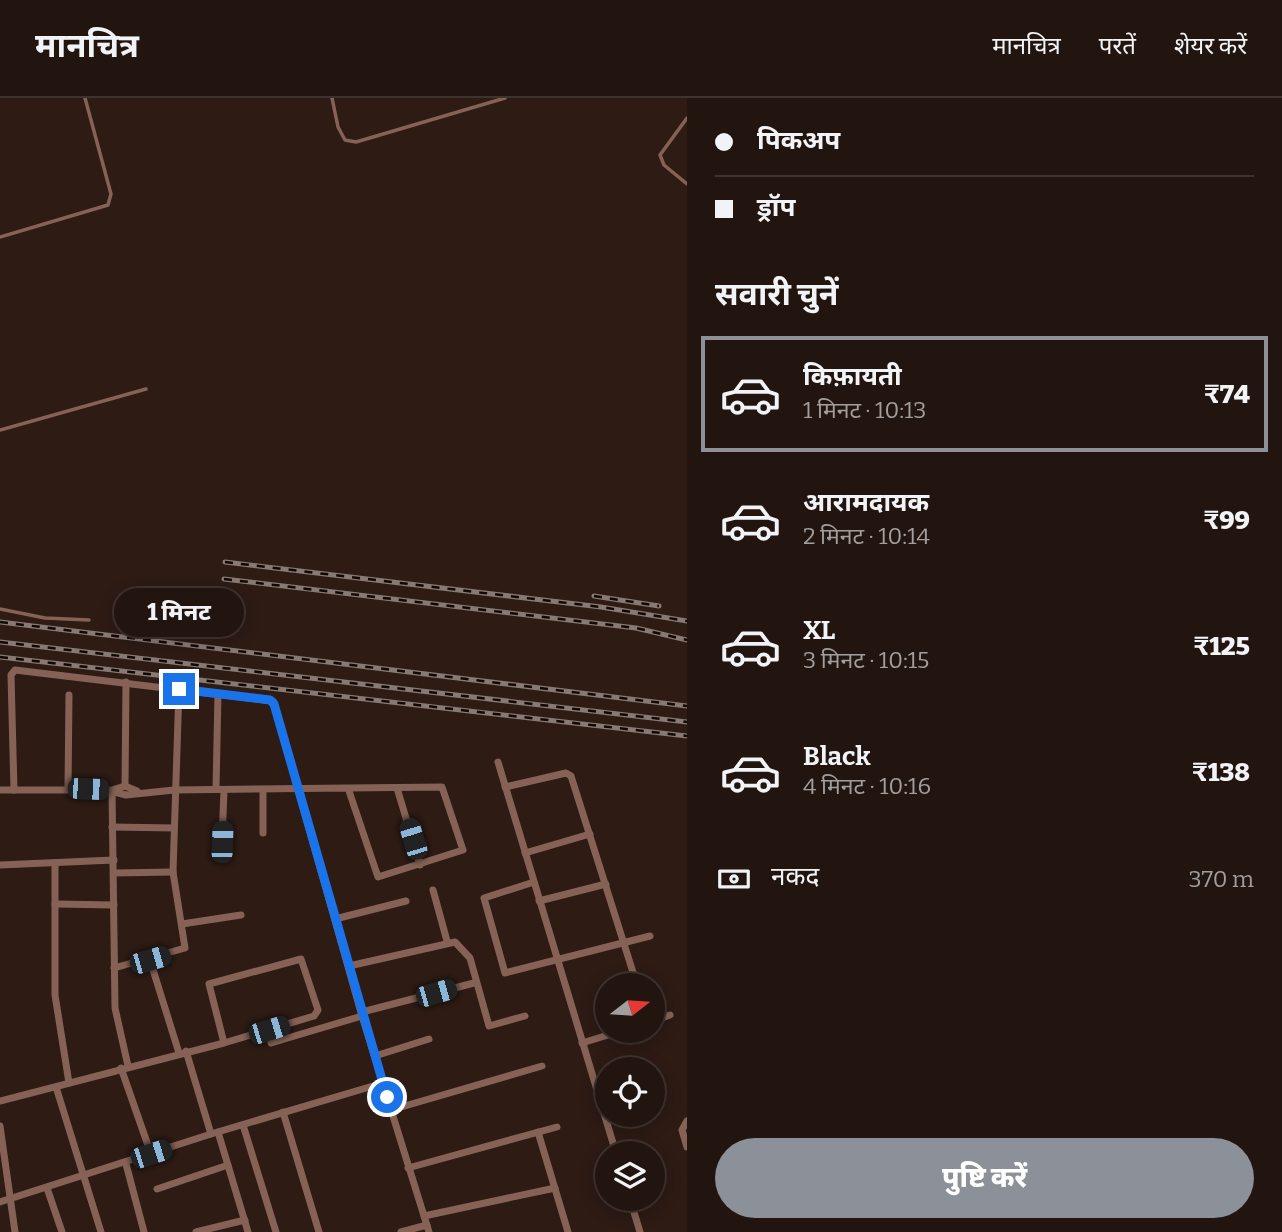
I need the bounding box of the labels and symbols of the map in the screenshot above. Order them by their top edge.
callout: 1 मिनट [114,588,244,636]
route end [163,673,195,705]
car [67,778,110,800]
car [397,816,430,862]
car [211,821,234,863]
car [127,944,174,976]
north arrow [595,973,665,1043]
car [413,977,460,1009]
car [246,1014,293,1046]
route start [371,1081,403,1113]
car [128,1138,175,1170]

